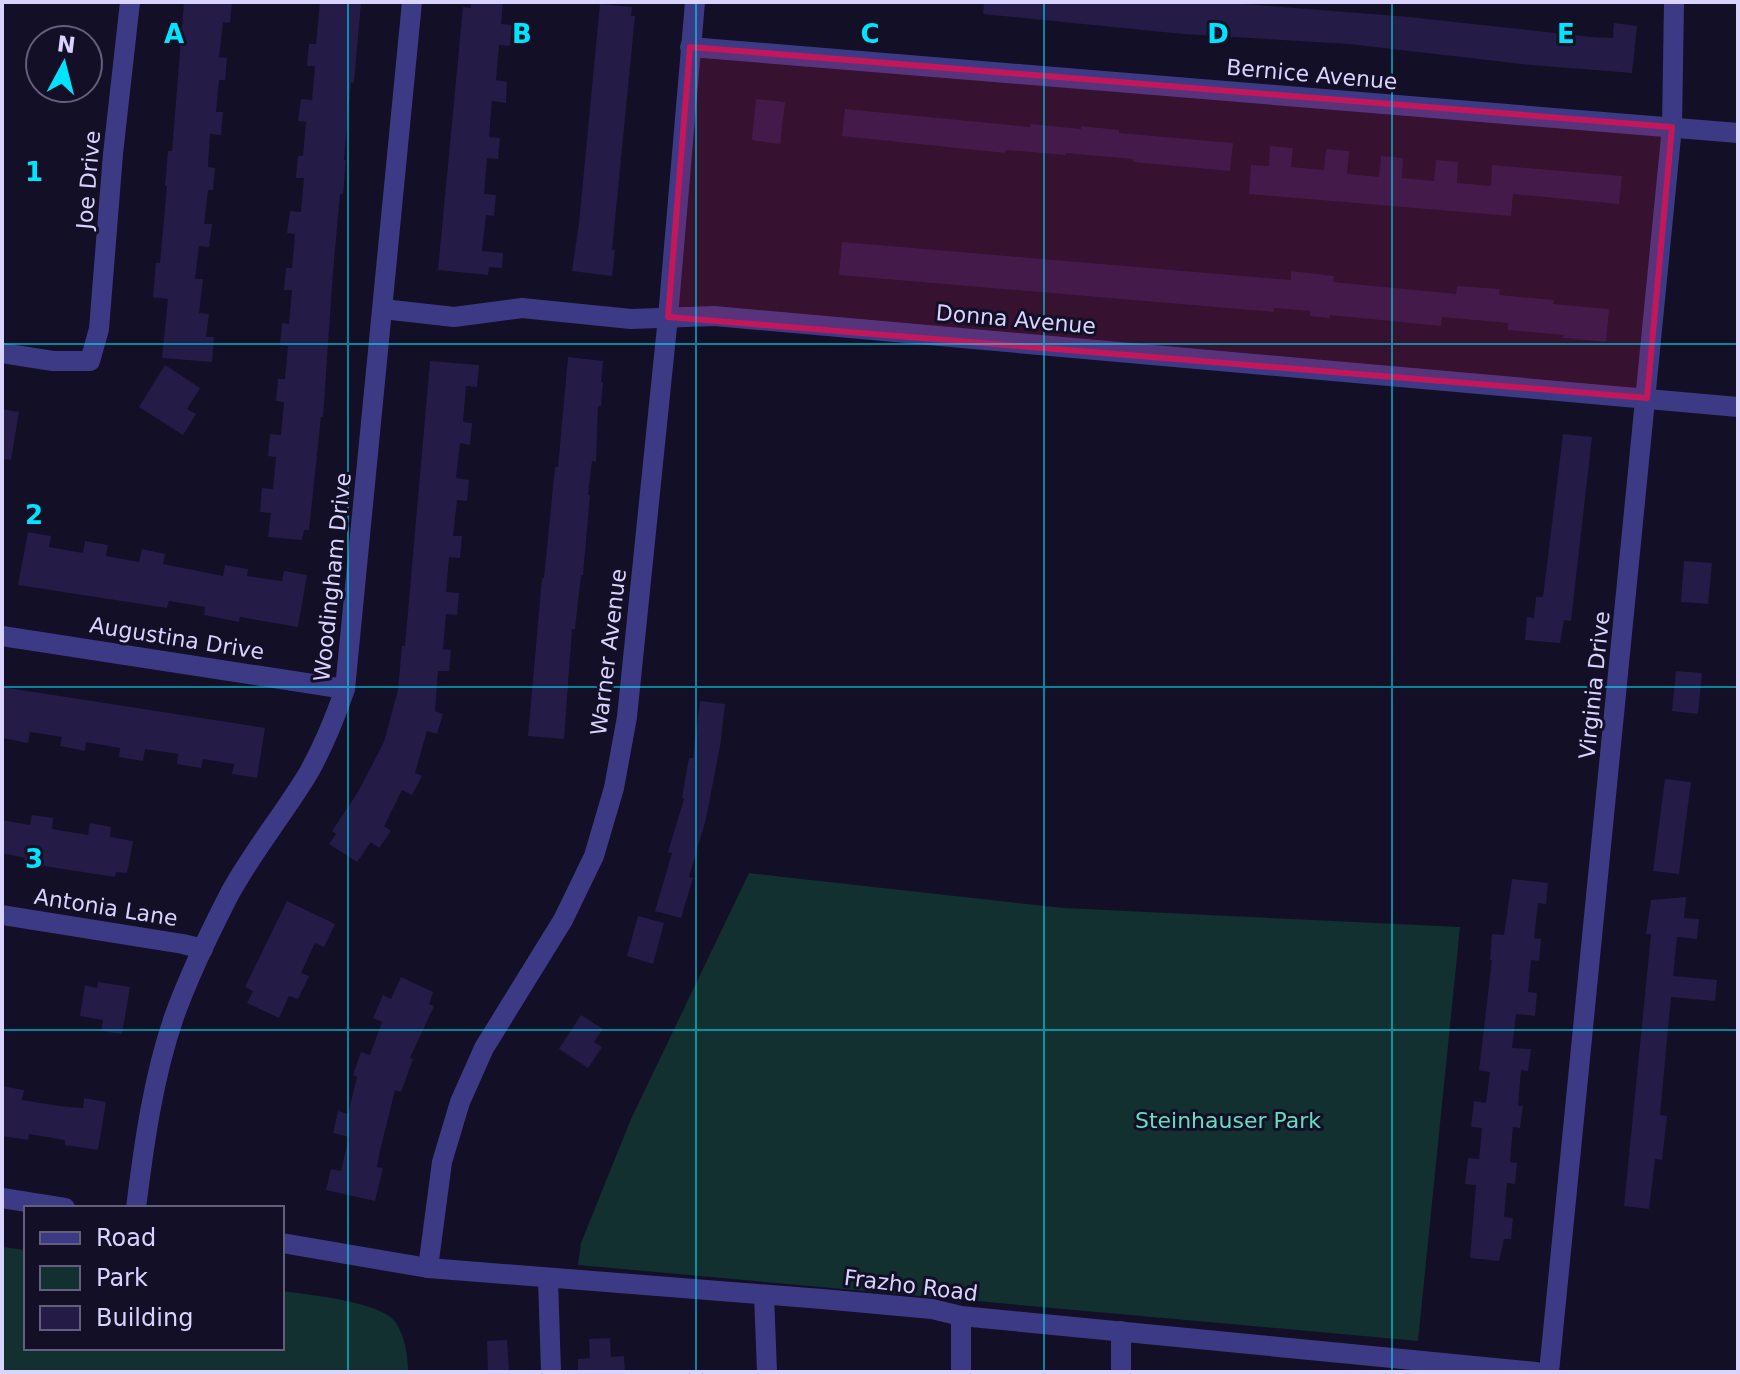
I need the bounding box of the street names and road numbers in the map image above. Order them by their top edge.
street label: Bernice Avenue [1225,55,1399,94]
street label: Joe Drive [72,130,105,233]
street label: Donna Avenue [935,300,1097,339]
street label: Woodingham Drive [309,471,356,683]
street label: Warner Avenue [586,567,631,737]
street label: Virginia Drive [1574,610,1615,760]
street label: Augustina Drive [88,612,266,665]
street label: Antonia Lane [32,884,179,931]
street label: Frazho Road [843,1265,979,1306]

